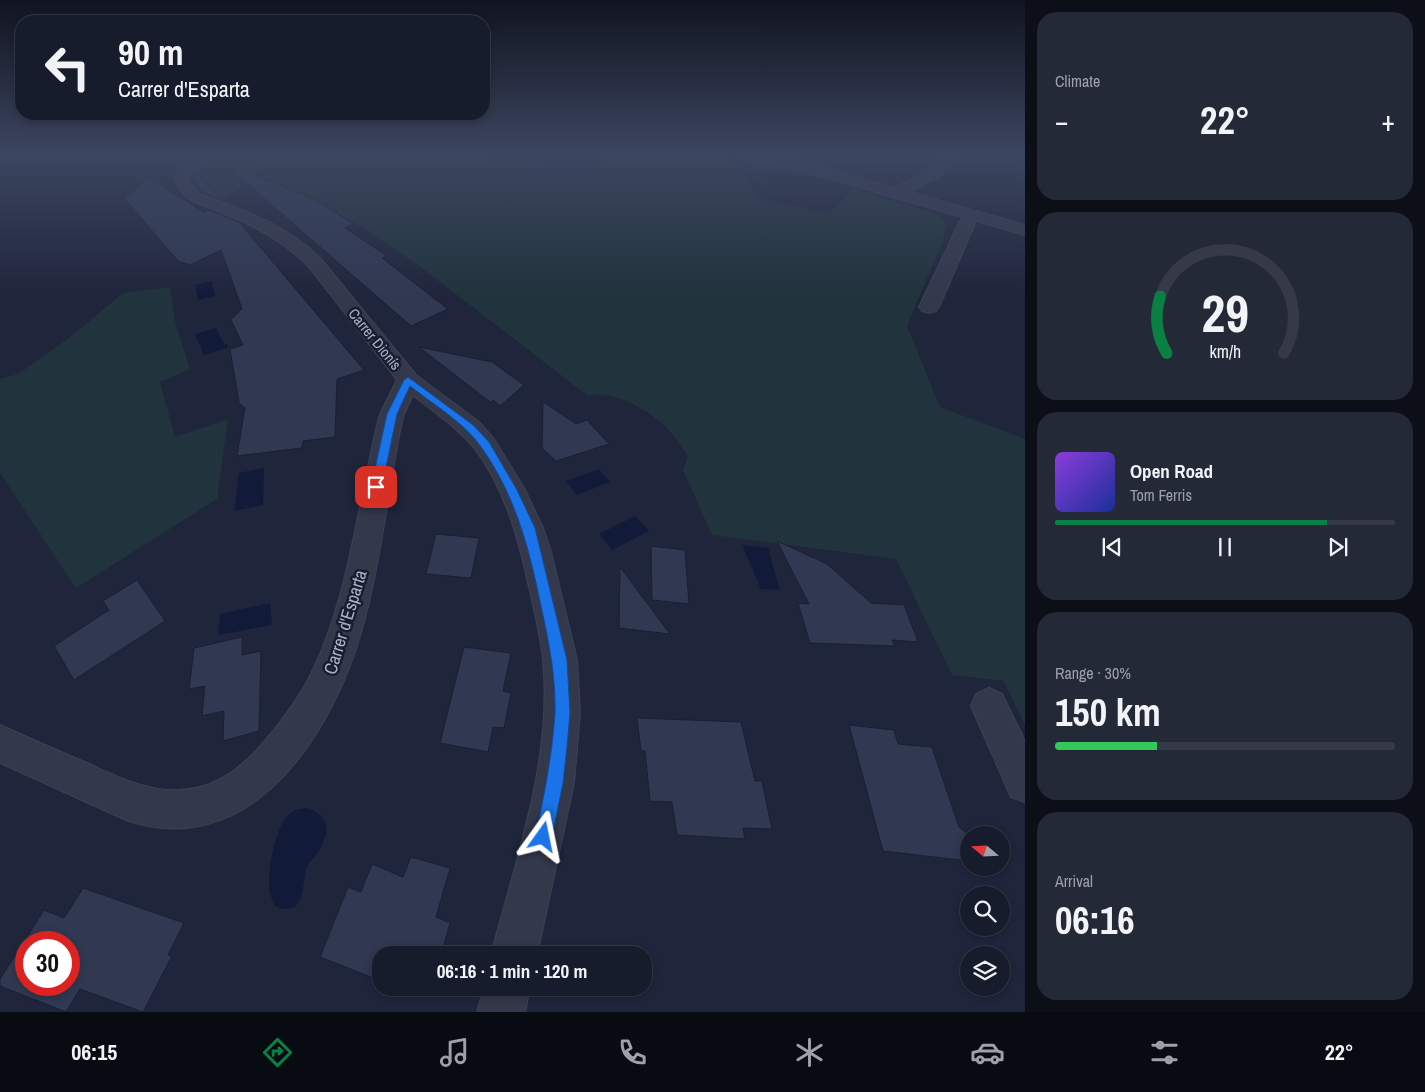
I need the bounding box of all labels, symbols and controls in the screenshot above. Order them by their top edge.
text: 90 m [118,29,183,76]
icon: left [35,35,100,100]
text: Climate [1055,70,1100,92]
text: Carrer d'Esparta [118,74,250,104]
text: 22° [1200,95,1250,146]
text: − [1055,102,1068,140]
text: + [1382,102,1395,140]
text: 29 [1201,278,1249,348]
street label: Carrer Dionís [344,304,406,374]
text: km/h [1209,340,1241,364]
text: Open Road [1130,458,1213,484]
pin [355,466,397,508]
icon: arrive [362,473,390,501]
text: Tom Ferris [1130,484,1192,506]
icon: previous [1098,533,1126,561]
icon: pause [1211,533,1239,561]
icon: next [1324,533,1352,561]
street label: Carrer d'Esparta [317,567,373,677]
text: Range · 30% [1055,662,1131,684]
text: 150 km [1055,687,1161,738]
position arrow [516,810,568,862]
north arrow [960,826,1010,876]
map controls [960,826,1010,996]
text: Arrival [1055,870,1093,892]
button: search [960,886,1010,936]
text: 06:16 [1055,895,1135,946]
speed limit sign: 30 [15,931,80,996]
button: layers [960,946,1010,996]
text: 06:16 · 1 min · 120 m [437,958,587,984]
icon: directions [260,1035,295,1070]
icon: music [437,1035,472,1070]
icon: phone [615,1035,650,1070]
icon: climate [792,1035,827,1070]
icon: car [970,1035,1005,1070]
icon: filters [1147,1035,1182,1070]
text: 06:15 [71,1037,117,1067]
text: 22° [1325,1037,1354,1067]

